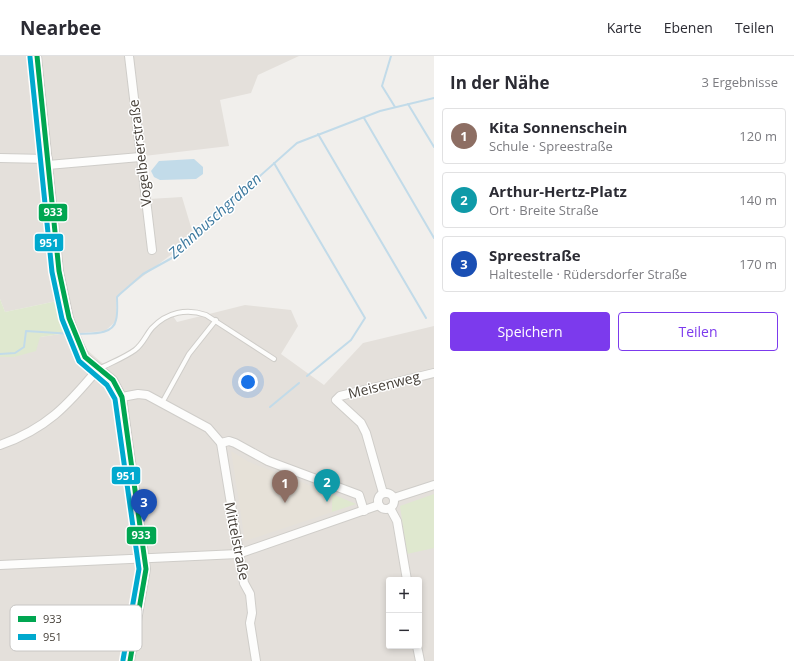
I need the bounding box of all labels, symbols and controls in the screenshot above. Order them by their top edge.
text: Nearbee [20,15,101,41]
text: Karte [607,18,642,37]
text: Ebenen [664,18,713,37]
text: Teilen [735,18,774,37]
text: In der Nähe [450,71,549,94]
text: 3 Ergebnisse [701,73,778,91]
street label: Vogelbeerstraße [124,98,155,208]
text: Kita Sonnenschein [489,117,627,137]
text: 1 [460,127,468,145]
text: 120 m [739,127,777,145]
text: Schule · Spreestraße [489,137,613,155]
water label: Zehnbuschgraben [163,168,265,263]
text: Arthur-Hertz-Platz [489,181,627,201]
text: 2 [460,191,468,209]
text: 140 m [739,191,777,209]
text: Ort · Breite Straße [489,201,599,219]
line badge: 933 [38,203,68,222]
text: 933 [44,204,62,219]
line badge: 951 [34,233,64,252]
text: 951 [40,235,58,250]
text: Spreestraße [489,245,581,265]
text: 3 [460,255,468,273]
text: 170 m [739,255,777,273]
text: Haltestelle · Rüdersdorfer Straße [489,265,687,283]
button: Speichern [450,312,610,351]
button: Teilen [618,312,778,351]
street label: Meisenweg [346,366,422,403]
your location [238,372,258,392]
line badge: 951 [111,466,141,485]
text: 951 [117,468,135,483]
pin: 2 [314,469,340,502]
pin: 1 [272,470,298,503]
pin: 3 [131,489,157,522]
street label: Mittelstraße [221,500,254,582]
line badge: 933 [126,526,157,545]
text: 933 [132,527,150,542]
map controls [386,577,422,649]
button: + [386,577,422,613]
legend [10,605,142,651]
text: 933 [43,611,62,626]
button: − [386,613,422,649]
text: 951 [43,629,62,644]

